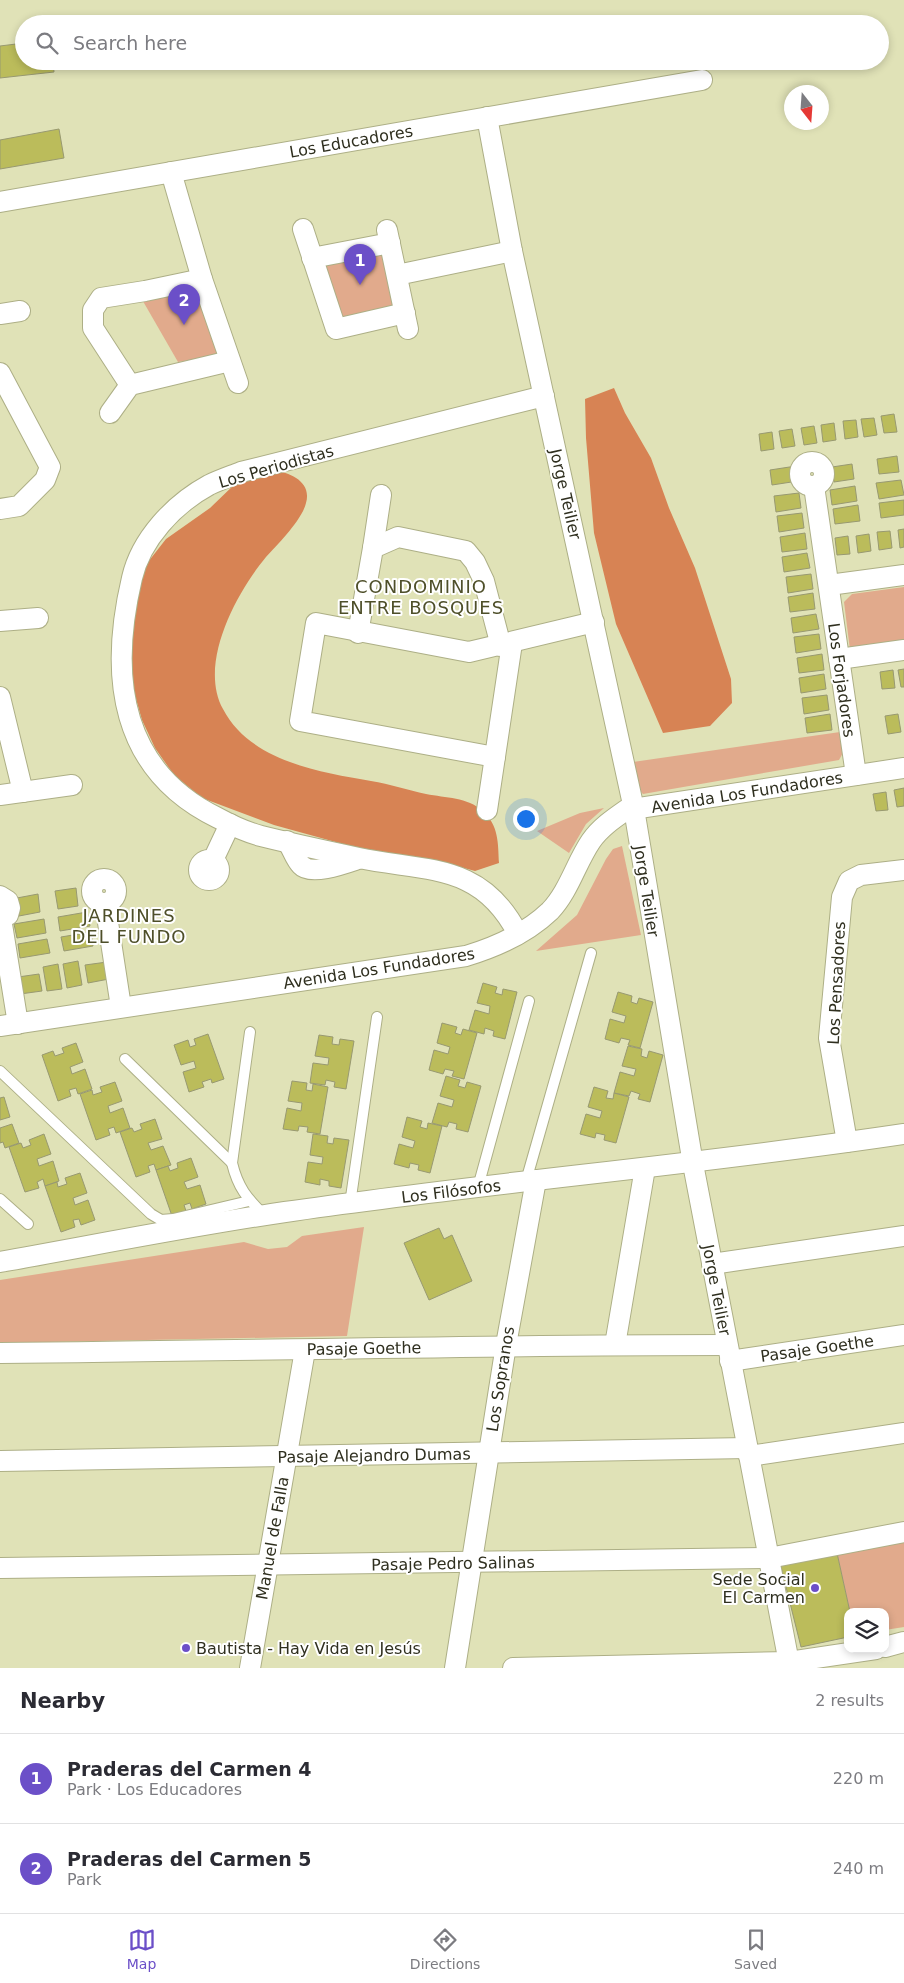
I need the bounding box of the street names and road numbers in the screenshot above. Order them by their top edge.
street label: Los Educadores [288,121,414,162]
street label: Los Periodistas [216,441,336,492]
street label: Jorge Teilier [546,446,585,542]
street label: Los Forjadores [824,622,859,739]
street label: Avenida Los Fundadores [650,768,844,817]
street label: Jorge Teilier [630,843,663,939]
street label: Los Pensadores [824,921,849,1045]
street label: Avenida Los Fundadores [282,944,476,993]
street label: Los Filósofos [400,1176,502,1207]
street label: Jorge Teilier [698,1242,735,1338]
street label: Los Sopranos [483,1325,518,1433]
street label: Pasaje Goethe [759,1331,875,1366]
street label: Pasaje Goethe [307,1338,421,1359]
street label: Pasaje Alejandro Dumas [277,1444,471,1467]
street label: Manuel de Falla [252,1475,293,1601]
street label: Pasaje Pedro Salinas [371,1553,535,1574]

